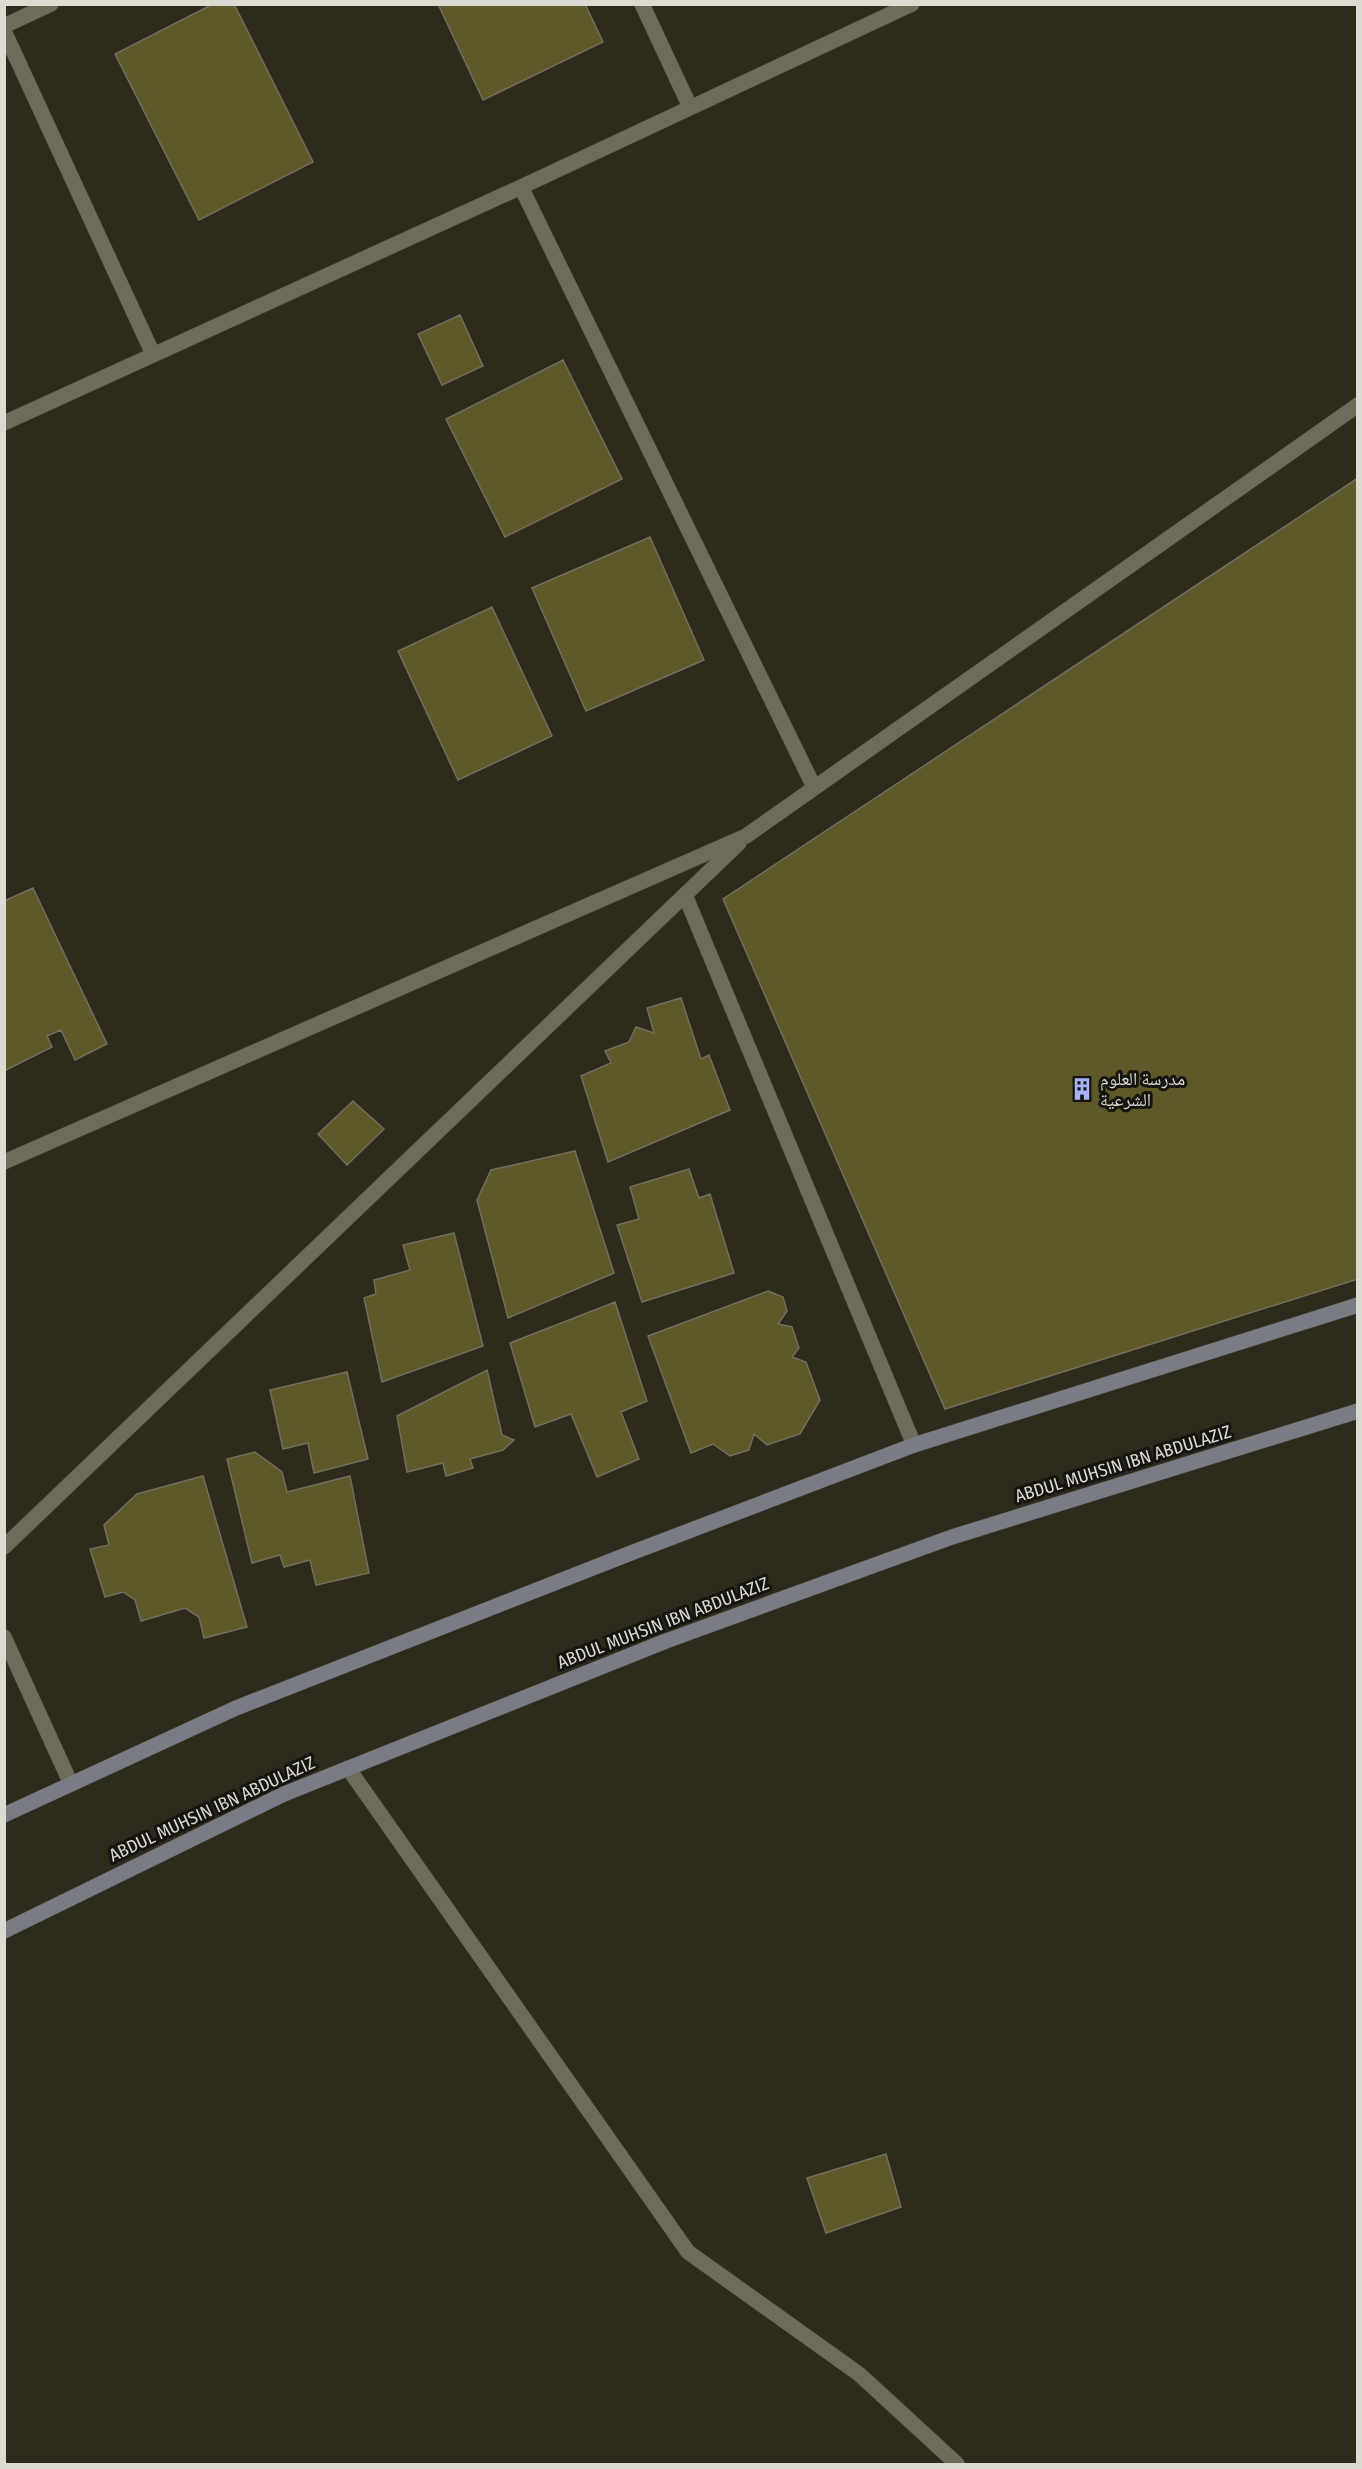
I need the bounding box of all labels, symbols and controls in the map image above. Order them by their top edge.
place label: مدرسة العلوم الشرعية [1100,1068,1185,1111]
building icon: مدرسة العلوم الشرعية [1069,1076,1095,1102]
street label: ABDUL MUHSIN IBN ABDULAZIZ [1012,1421,1234,1507]
street label: ABDUL MUHSIN IBN ABDULAZIZ [554,1572,772,1674]
street label: ABDUL MUHSIN IBN ABDULAZIZ [105,1752,319,1866]

